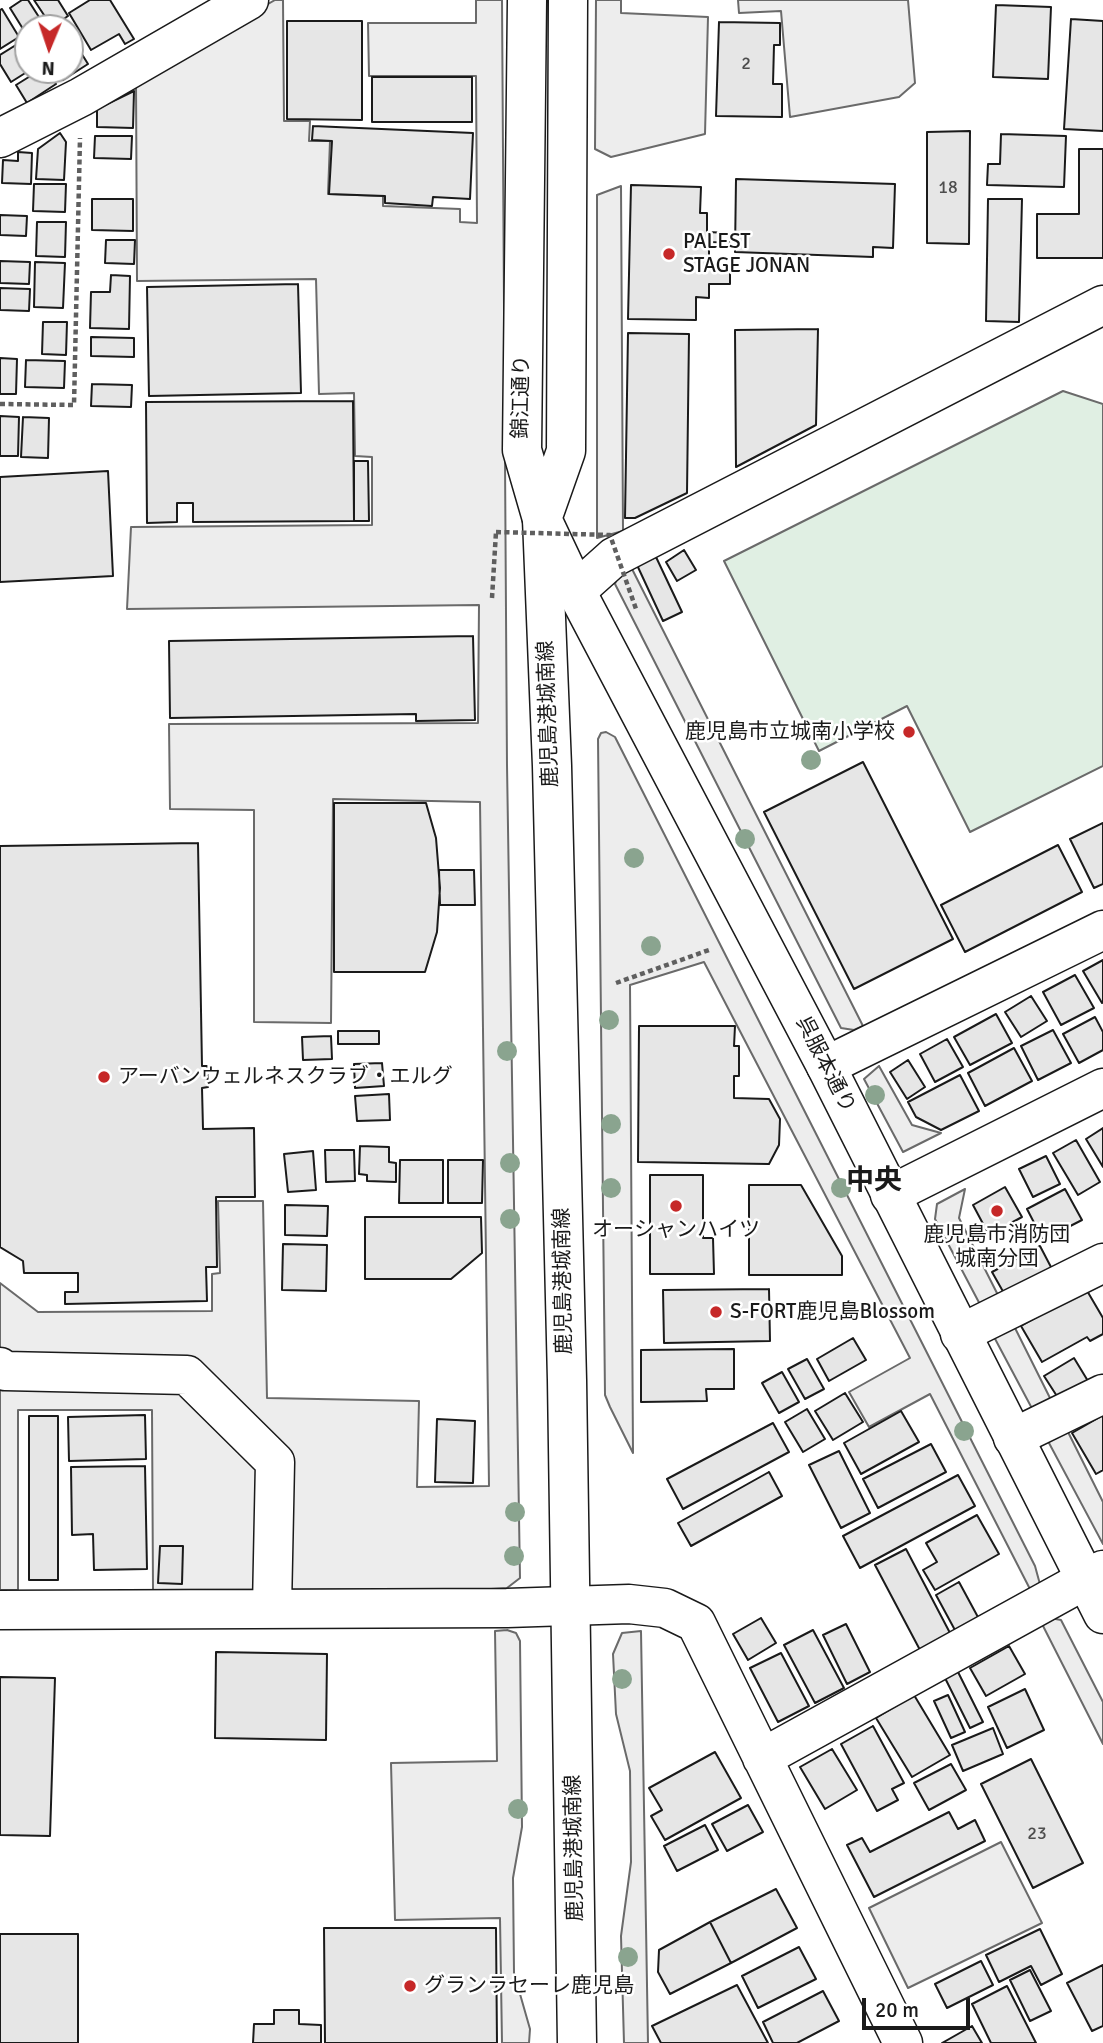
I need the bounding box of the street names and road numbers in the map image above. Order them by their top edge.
street label: 錦江通り [509,355,535,439]
street label: 鹿児島港城南線 [534,640,564,788]
street label: 呉服本通り [790,1013,860,1117]
street label: 鹿児島港城南線 [550,1207,578,1355]
street label: 鹿児島港城南線 [561,1774,589,1922]

